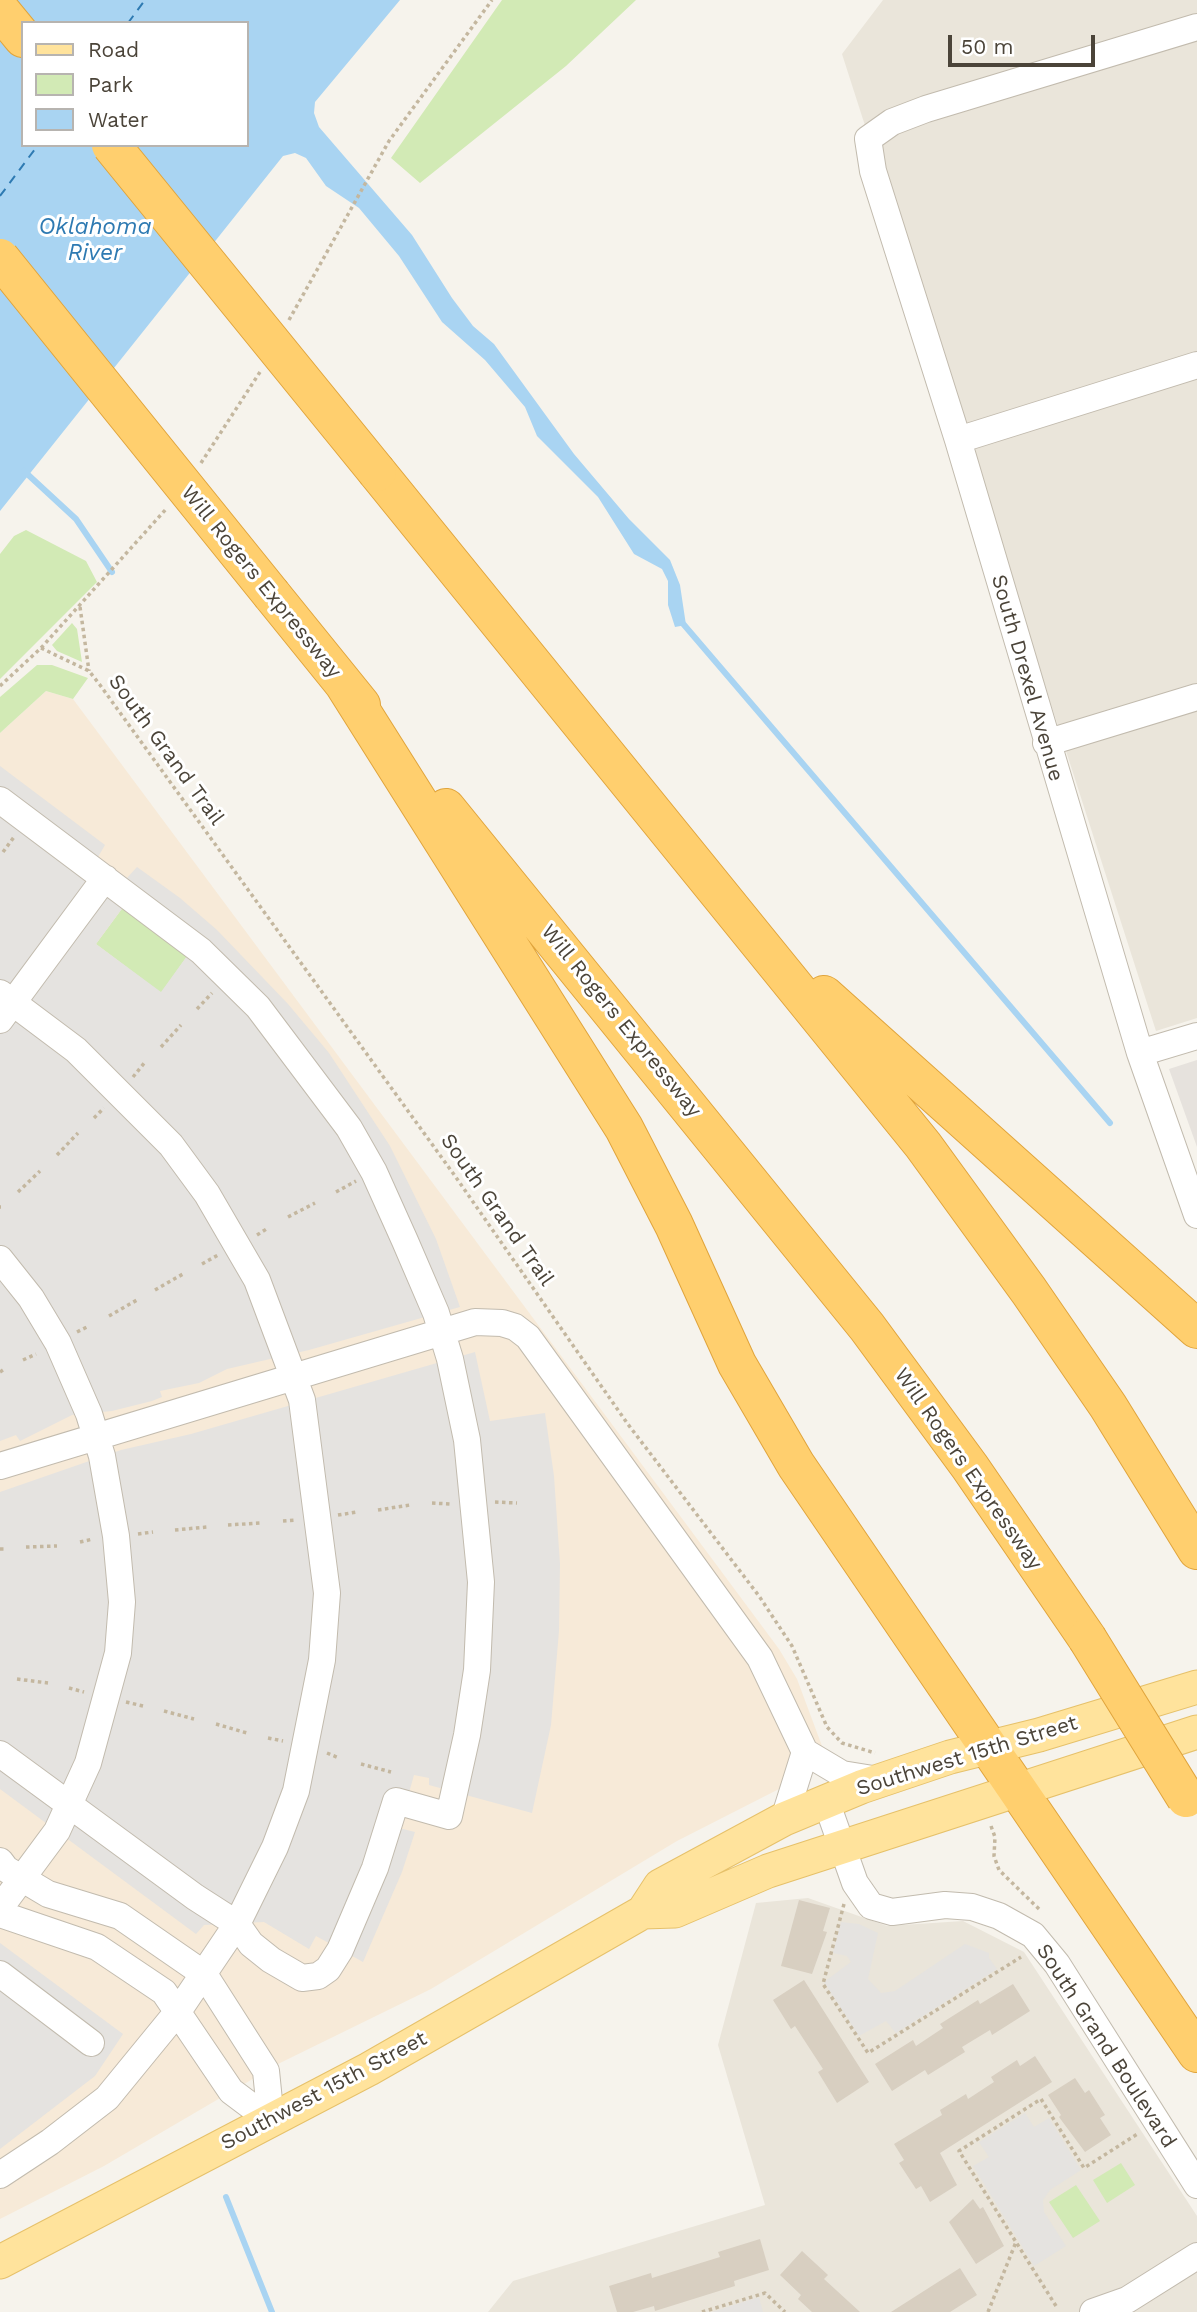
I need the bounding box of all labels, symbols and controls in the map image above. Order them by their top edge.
legend [21,21,248,147]
scale bar [952,21,1099,65]
text: 50 m [961,34,1013,59]
text: Road [88,37,139,62]
text: Park [88,72,133,97]
text: Water [88,107,148,132]
water label: Oklahoma River [38,213,152,267]
street label: Will Rogers Expressway [175,481,347,683]
street label: South Drexel Avenue [985,572,1069,784]
street label: South Grand Trail [103,670,229,830]
street label: Will Rogers Expressway [535,920,707,1122]
street label: South Grand Trail [435,1129,559,1291]
street label: Will Rogers Expressway [889,1363,1047,1575]
street label: Southwest 15th Street [854,1710,1080,1802]
street label: South Grand Boulevard [1031,1939,1181,2153]
street label: Southwest 15th Street [217,2026,431,2156]

